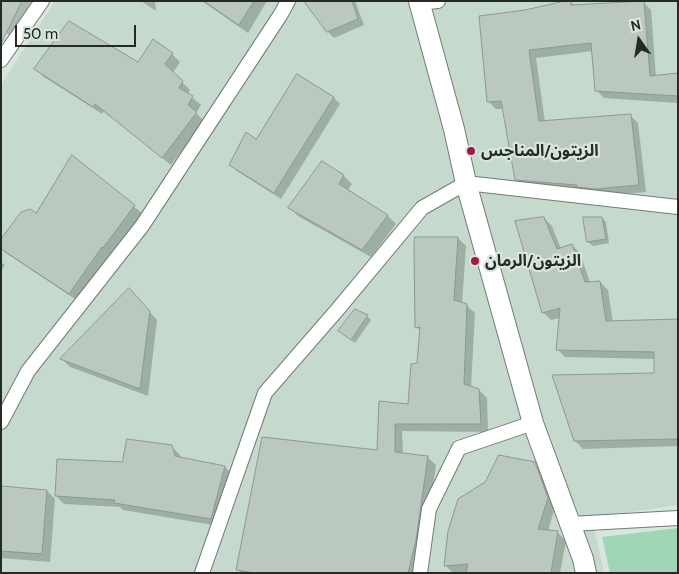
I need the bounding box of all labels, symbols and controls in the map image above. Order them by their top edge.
scale bar [18,15,139,47]
north arrow [614,15,664,65]
text: N [629,16,642,35]
text: 50 m [23,25,58,43]
place label: الزيتون/المناجس [481,141,599,161]
marker: الزيتون/المناجس [465,145,477,157]
place label: الزيتون/الرمان [485,251,581,271]
marker: الزيتون/الرمان [469,255,481,267]

